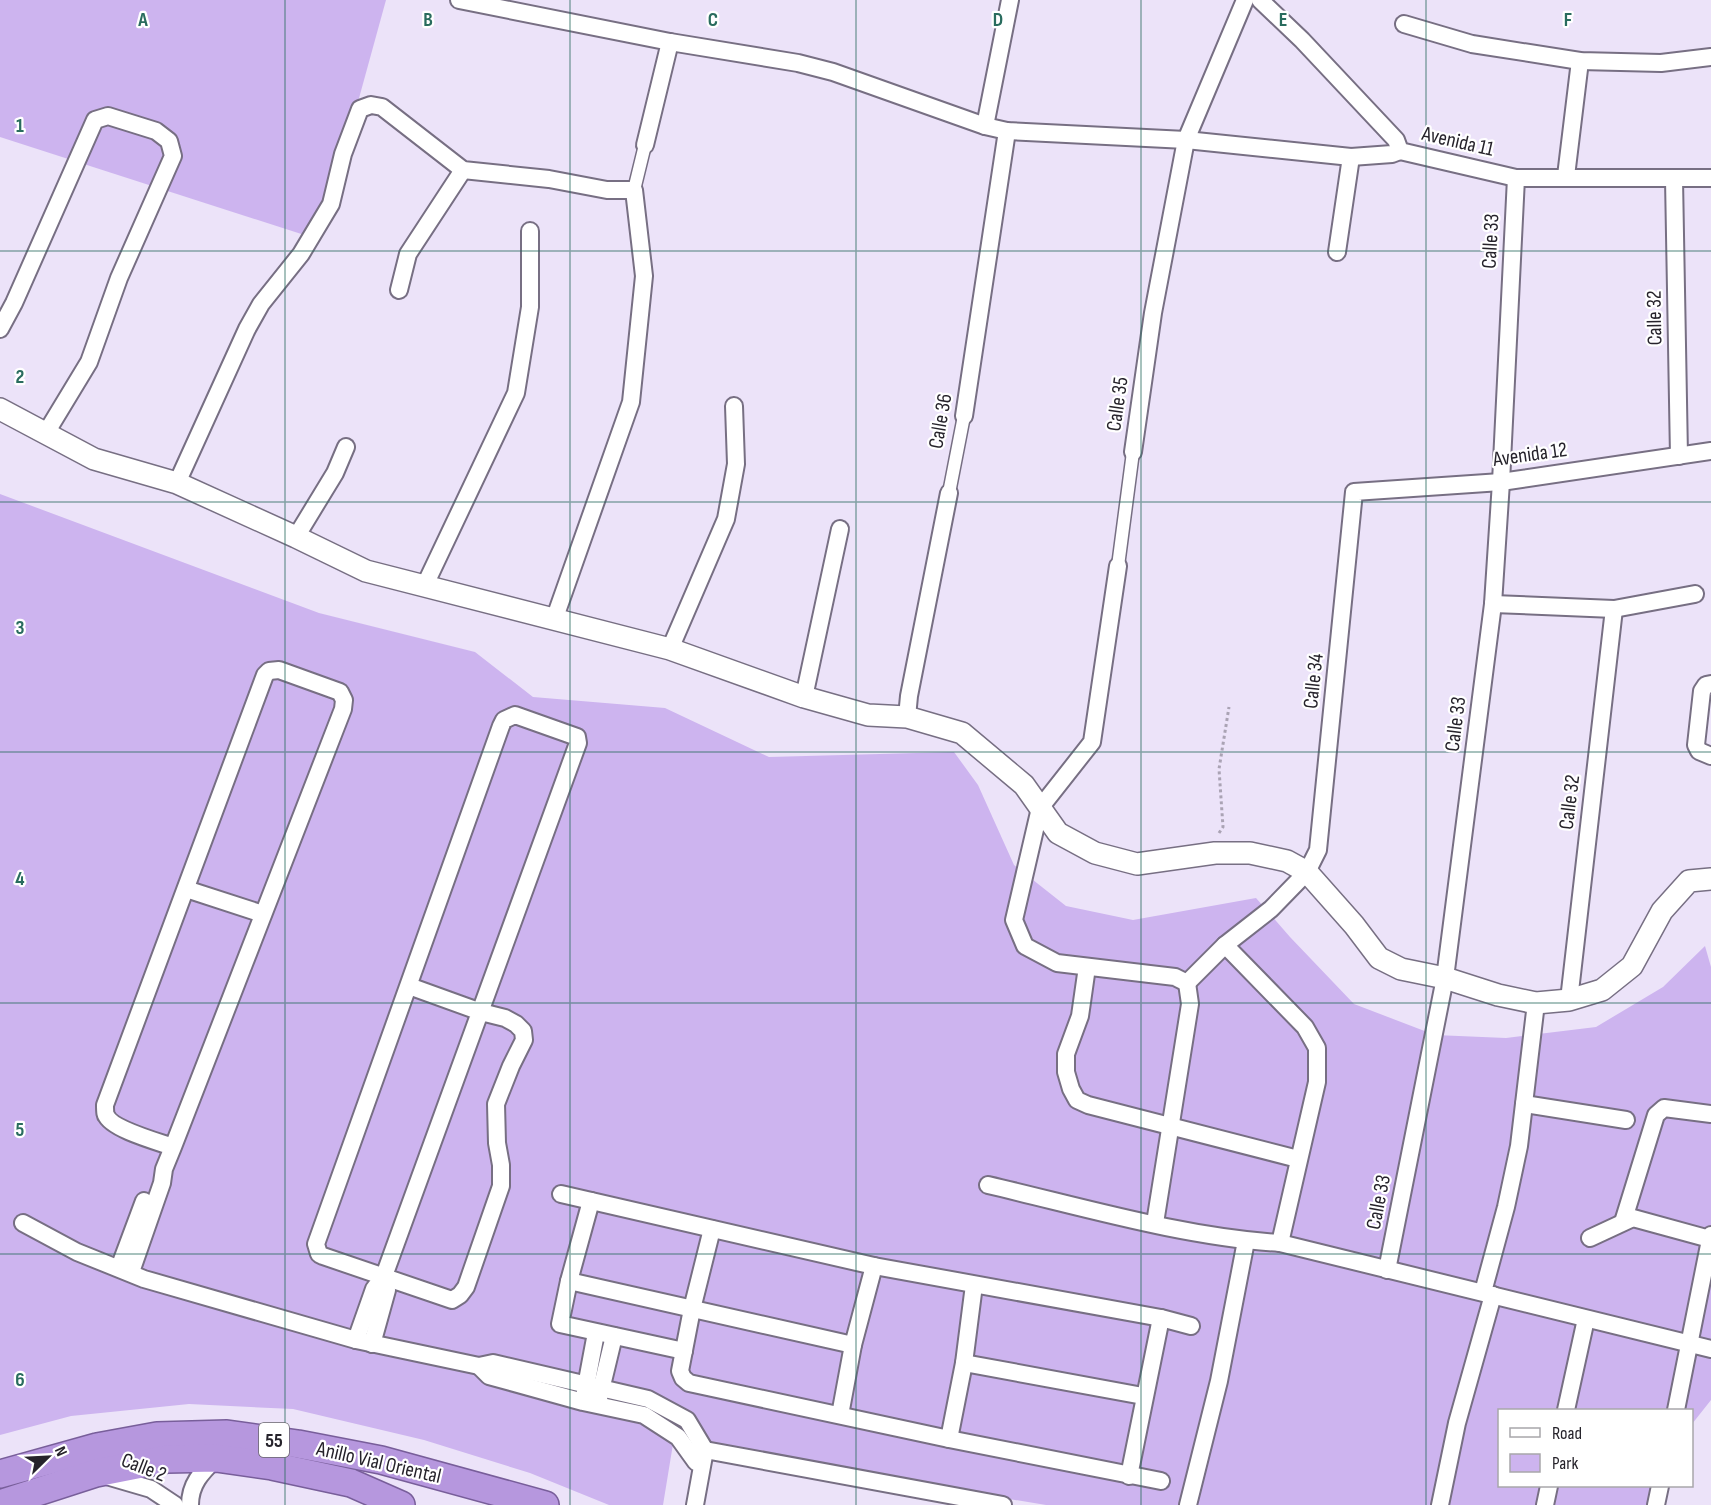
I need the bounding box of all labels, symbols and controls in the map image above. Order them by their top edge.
text: A [137,8,148,32]
text: B [423,8,433,32]
text: C [708,8,718,32]
text: D [993,8,1003,32]
text: E [1279,8,1287,32]
text: F [1564,8,1572,32]
text: 1 [16,114,24,138]
street label: Avenida 11 [1419,121,1497,162]
street label: Calle 33 [1477,213,1504,269]
street label: Calle 32 [1642,290,1667,346]
text: 2 [16,365,24,389]
street label: Calle 35 [1101,375,1134,433]
street label: Calle 36 [923,392,958,451]
street label: Avenida 12 [1490,437,1569,472]
text: 3 [16,616,25,640]
street label: Calle 34 [1298,652,1329,710]
street label: Calle 33 [1440,695,1471,753]
street label: Calle 32 [1554,773,1585,831]
text: 4 [15,867,25,891]
text: 5 [16,1118,25,1142]
street label: Calle 33 [1361,1173,1396,1232]
text: 6 [15,1368,25,1392]
legend [1498,1409,1693,1487]
road number: 55 [259,1423,289,1457]
text: Road [1552,1423,1582,1444]
north arrow [18,1427,78,1487]
street label: Anillo Vial Oriental [313,1436,444,1489]
text: N [50,1444,71,1459]
street label: Calle 2 [118,1448,170,1487]
text: Park [1552,1453,1578,1474]

